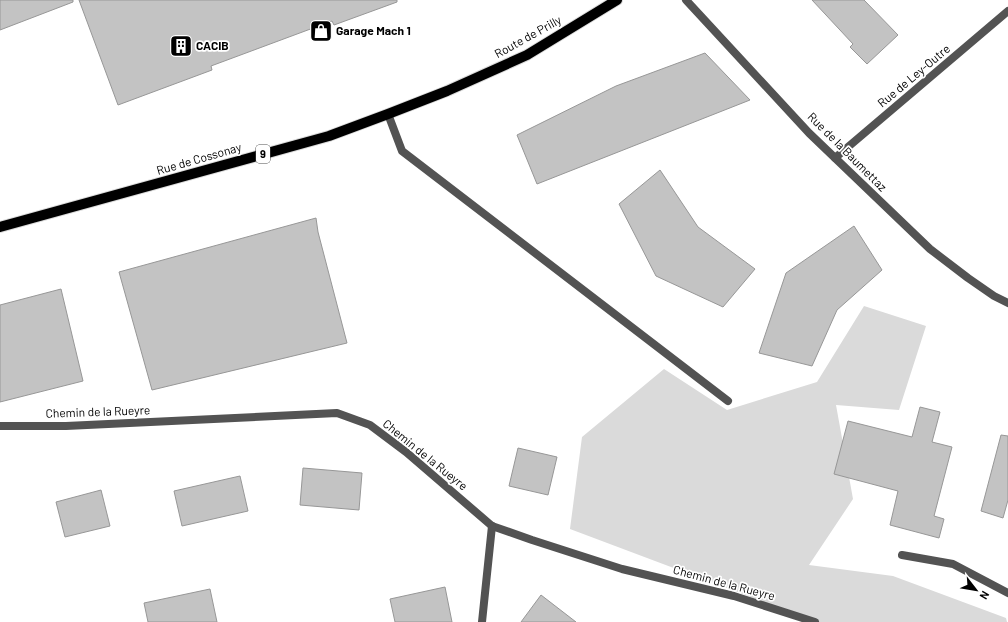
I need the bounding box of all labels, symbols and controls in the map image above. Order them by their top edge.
street label: Route de Prilly [492,12,564,60]
shop icon: Garage Mach 1 [308,18,334,44]
place label: Garage Mach 1 [336,23,411,37]
building icon: CACIB [168,33,194,59]
place label: CACIB [196,38,229,52]
street label: Rue de Ley-Outre [874,41,952,110]
street label: Rue de la Baumettaz [805,109,890,194]
street label: Rue de Cossonay [155,139,243,177]
road number: 9 [256,145,270,163]
street label: Chemin de la Rueyre [45,402,151,420]
street label: Chemin de la Rueyre [380,416,471,493]
street label: Chemin de la Rueyre [672,562,777,602]
north arrow [956,570,996,610]
text: N [978,589,992,602]

